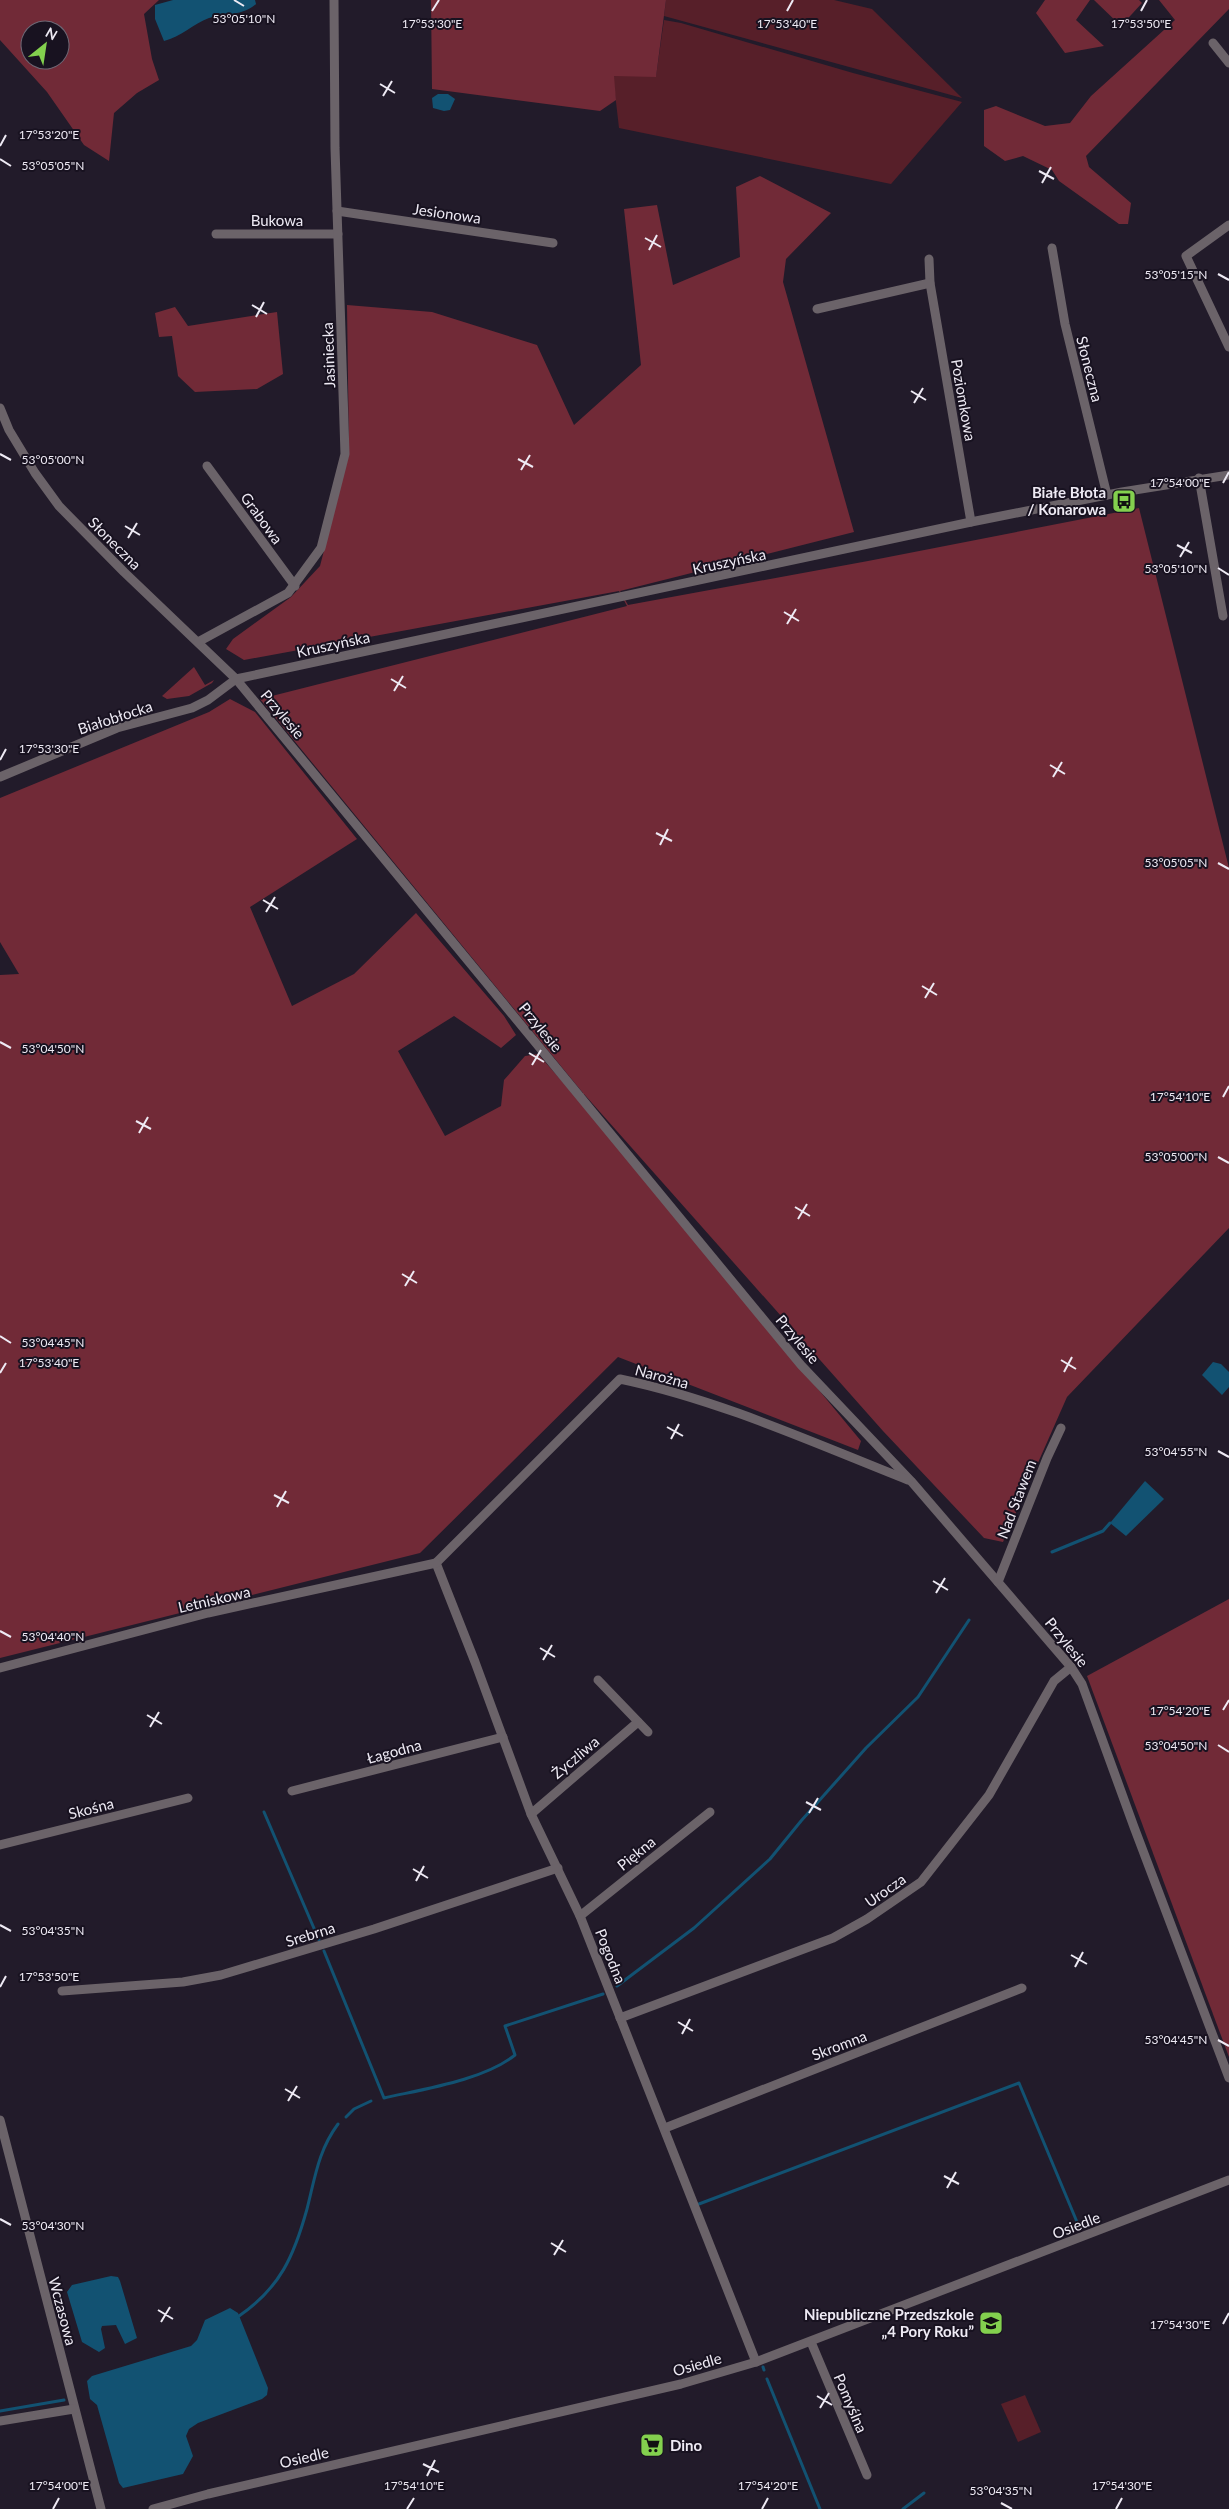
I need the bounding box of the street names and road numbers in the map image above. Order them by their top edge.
street label: Jesionowa [412,199,482,227]
street label: Bukowa [251,211,303,229]
street label: Jasiniecka [318,322,338,388]
street label: Słoneczna [1073,334,1107,404]
street label: Poziomkowa [948,358,980,442]
street label: Grabowa [237,489,287,547]
street label: Słoneczna [85,513,145,573]
street label: Kruszyńska [691,544,767,578]
street label: Kruszyńska [295,627,371,661]
street label: Przylesie [257,686,309,742]
street label: Białobłocka [75,696,155,738]
street label: Przylesie [516,999,566,1055]
street label: Przylesie [772,1311,824,1367]
street label: Narożna [633,1360,691,1392]
street label: Nad Stawem [993,1457,1039,1541]
street label: Letniskowa [176,1582,252,1616]
street label: Przylesie [1042,1614,1092,1670]
street label: Życzliwa [548,1732,602,1782]
street label: Łagodna [365,1735,423,1767]
street label: Skośna [66,1794,116,1822]
street label: Piękna [613,1832,659,1874]
street label: Urocza [861,1869,909,1911]
street label: Srebrna [283,1918,337,1950]
street label: Pogodna [592,1926,630,1986]
street label: Skromna [809,2026,869,2064]
street label: Osiedle [1050,2208,1103,2242]
street label: Wczasowa [45,2275,81,2347]
street label: Osiedle [671,2348,723,2380]
street label: Pomyślna [830,2371,872,2435]
street label: Osiedle [278,2443,330,2471]

